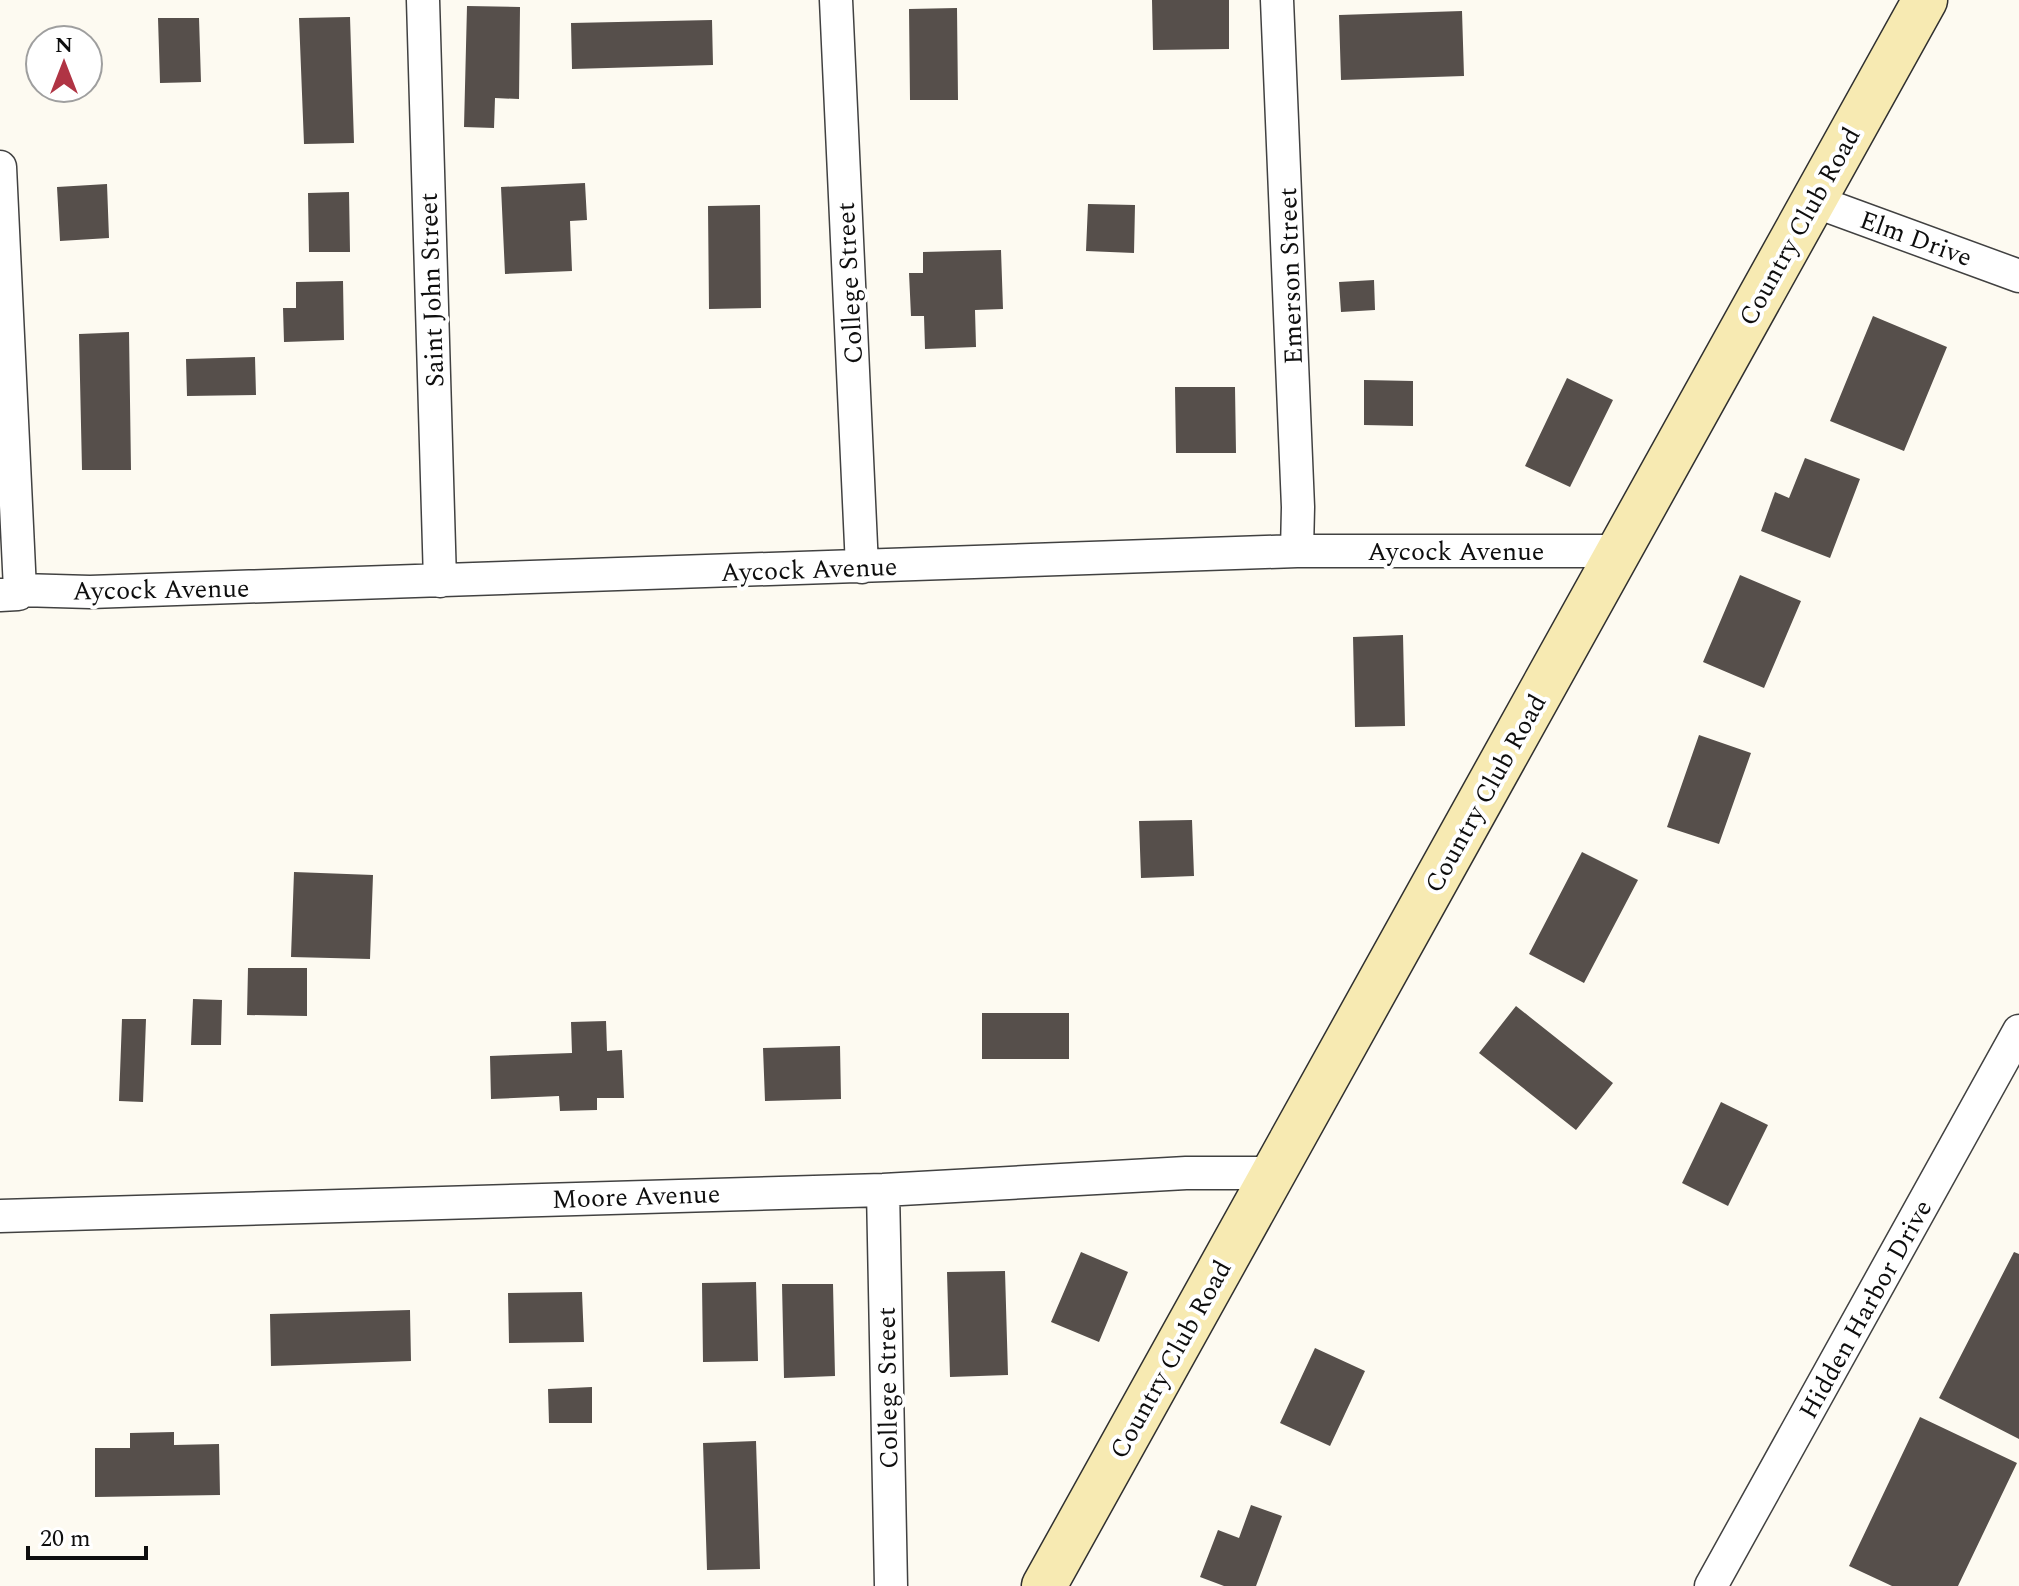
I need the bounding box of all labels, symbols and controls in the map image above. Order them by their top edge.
north arrow [24,24,104,104]
text: N [55,29,73,62]
street label: Country Club Road [1729,120,1871,333]
street label: Emerson Street [1268,187,1314,365]
street label: Saint John Street [409,192,455,388]
street label: Elm Drive [1854,200,1978,278]
street label: College Street [826,201,874,365]
street label: Aycock Avenue [1368,532,1544,572]
street label: Aycock Avenue [720,547,898,593]
street label: Aycock Avenue [72,568,250,612]
street label: Country Club Road [1415,687,1557,900]
street label: Moore Avenue [551,1174,721,1220]
street label: Hidden Harbor Drive [1789,1192,1943,1427]
street label: Country Club Road [1100,1253,1242,1466]
street label: College Street [867,1307,909,1469]
scale bar [28,1510,146,1560]
text: 20 m [40,1521,91,1557]

